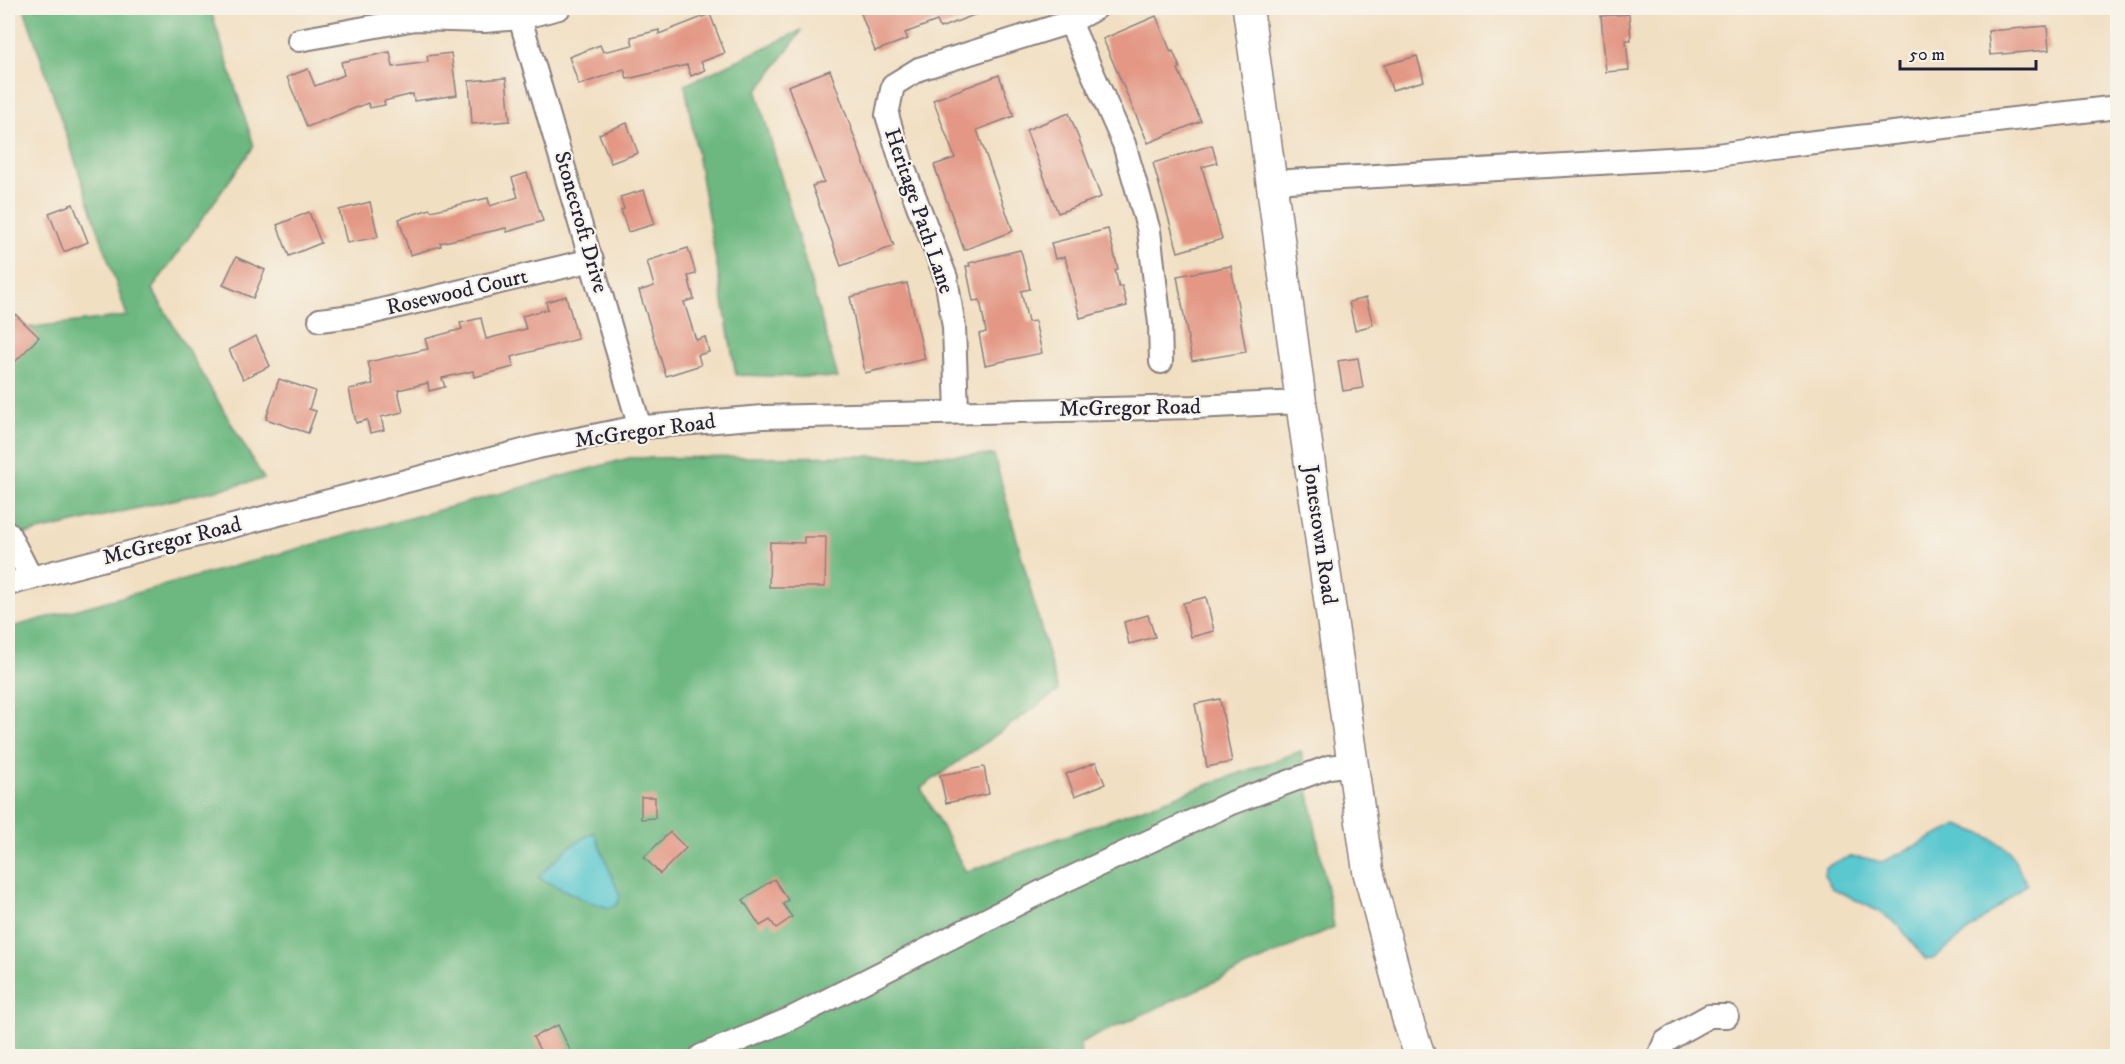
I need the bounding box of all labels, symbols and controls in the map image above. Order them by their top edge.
scale bar [1900,33,2036,71]
text: 50 m [1909,44,1945,66]
street label: Heritage Path Lane [878,125,960,297]
street label: Stonecroft Drive [548,148,614,296]
street label: Rosewood Court [384,263,530,321]
street label: McGregor Road [1059,393,1201,423]
street label: McGregor Road [573,408,717,454]
street label: Jonestown Road [1297,462,1343,606]
street label: McGregor Road [100,511,244,571]

